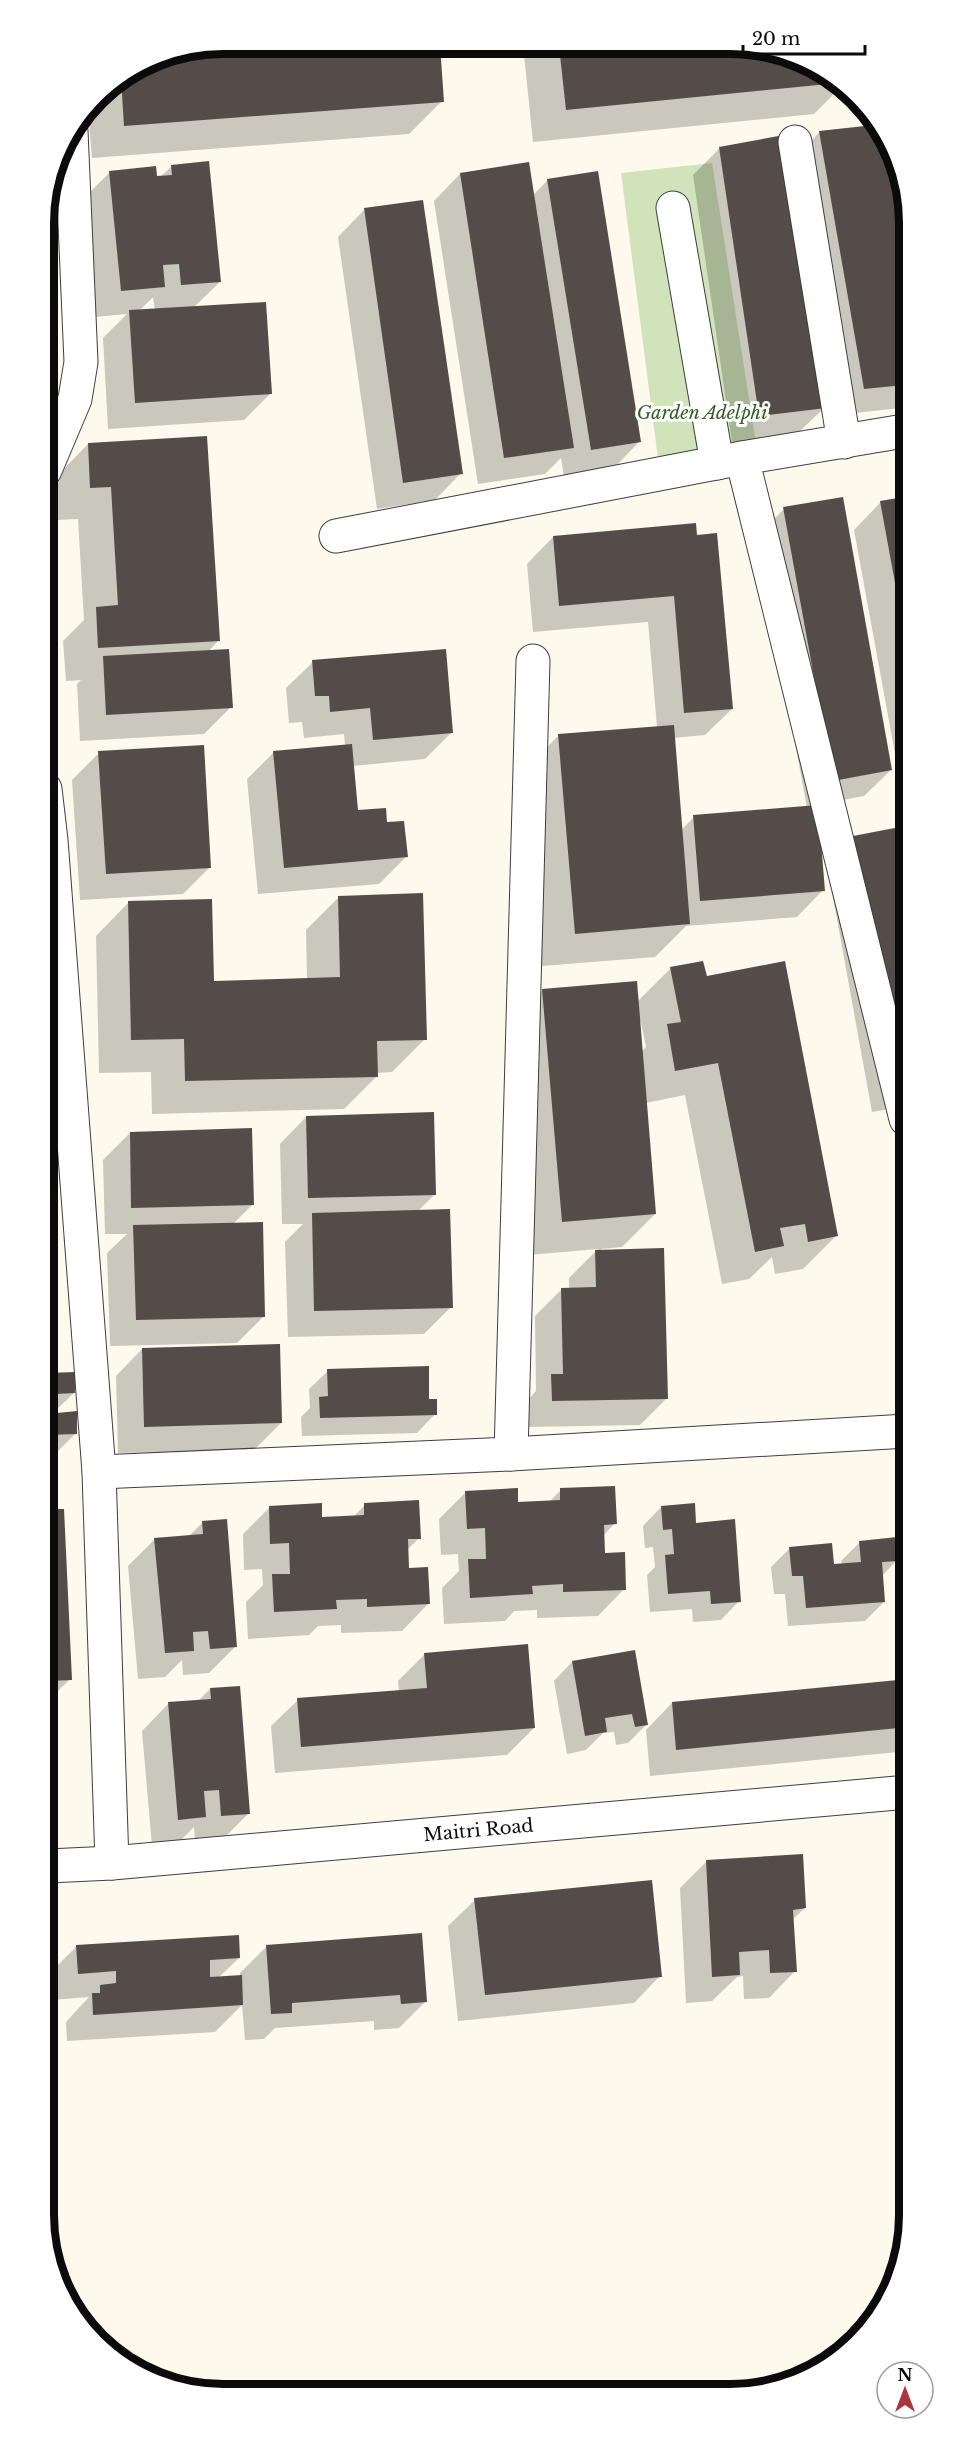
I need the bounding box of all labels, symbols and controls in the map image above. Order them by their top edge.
scale bar [743,18,864,56]
text: 20 m [752,28,800,50]
park label: Garden Adelphi [637,402,768,424]
street label: Maitri Road [423,1814,534,1846]
north arrow [875,2360,935,2420]
text: N [897,2365,913,2385]

